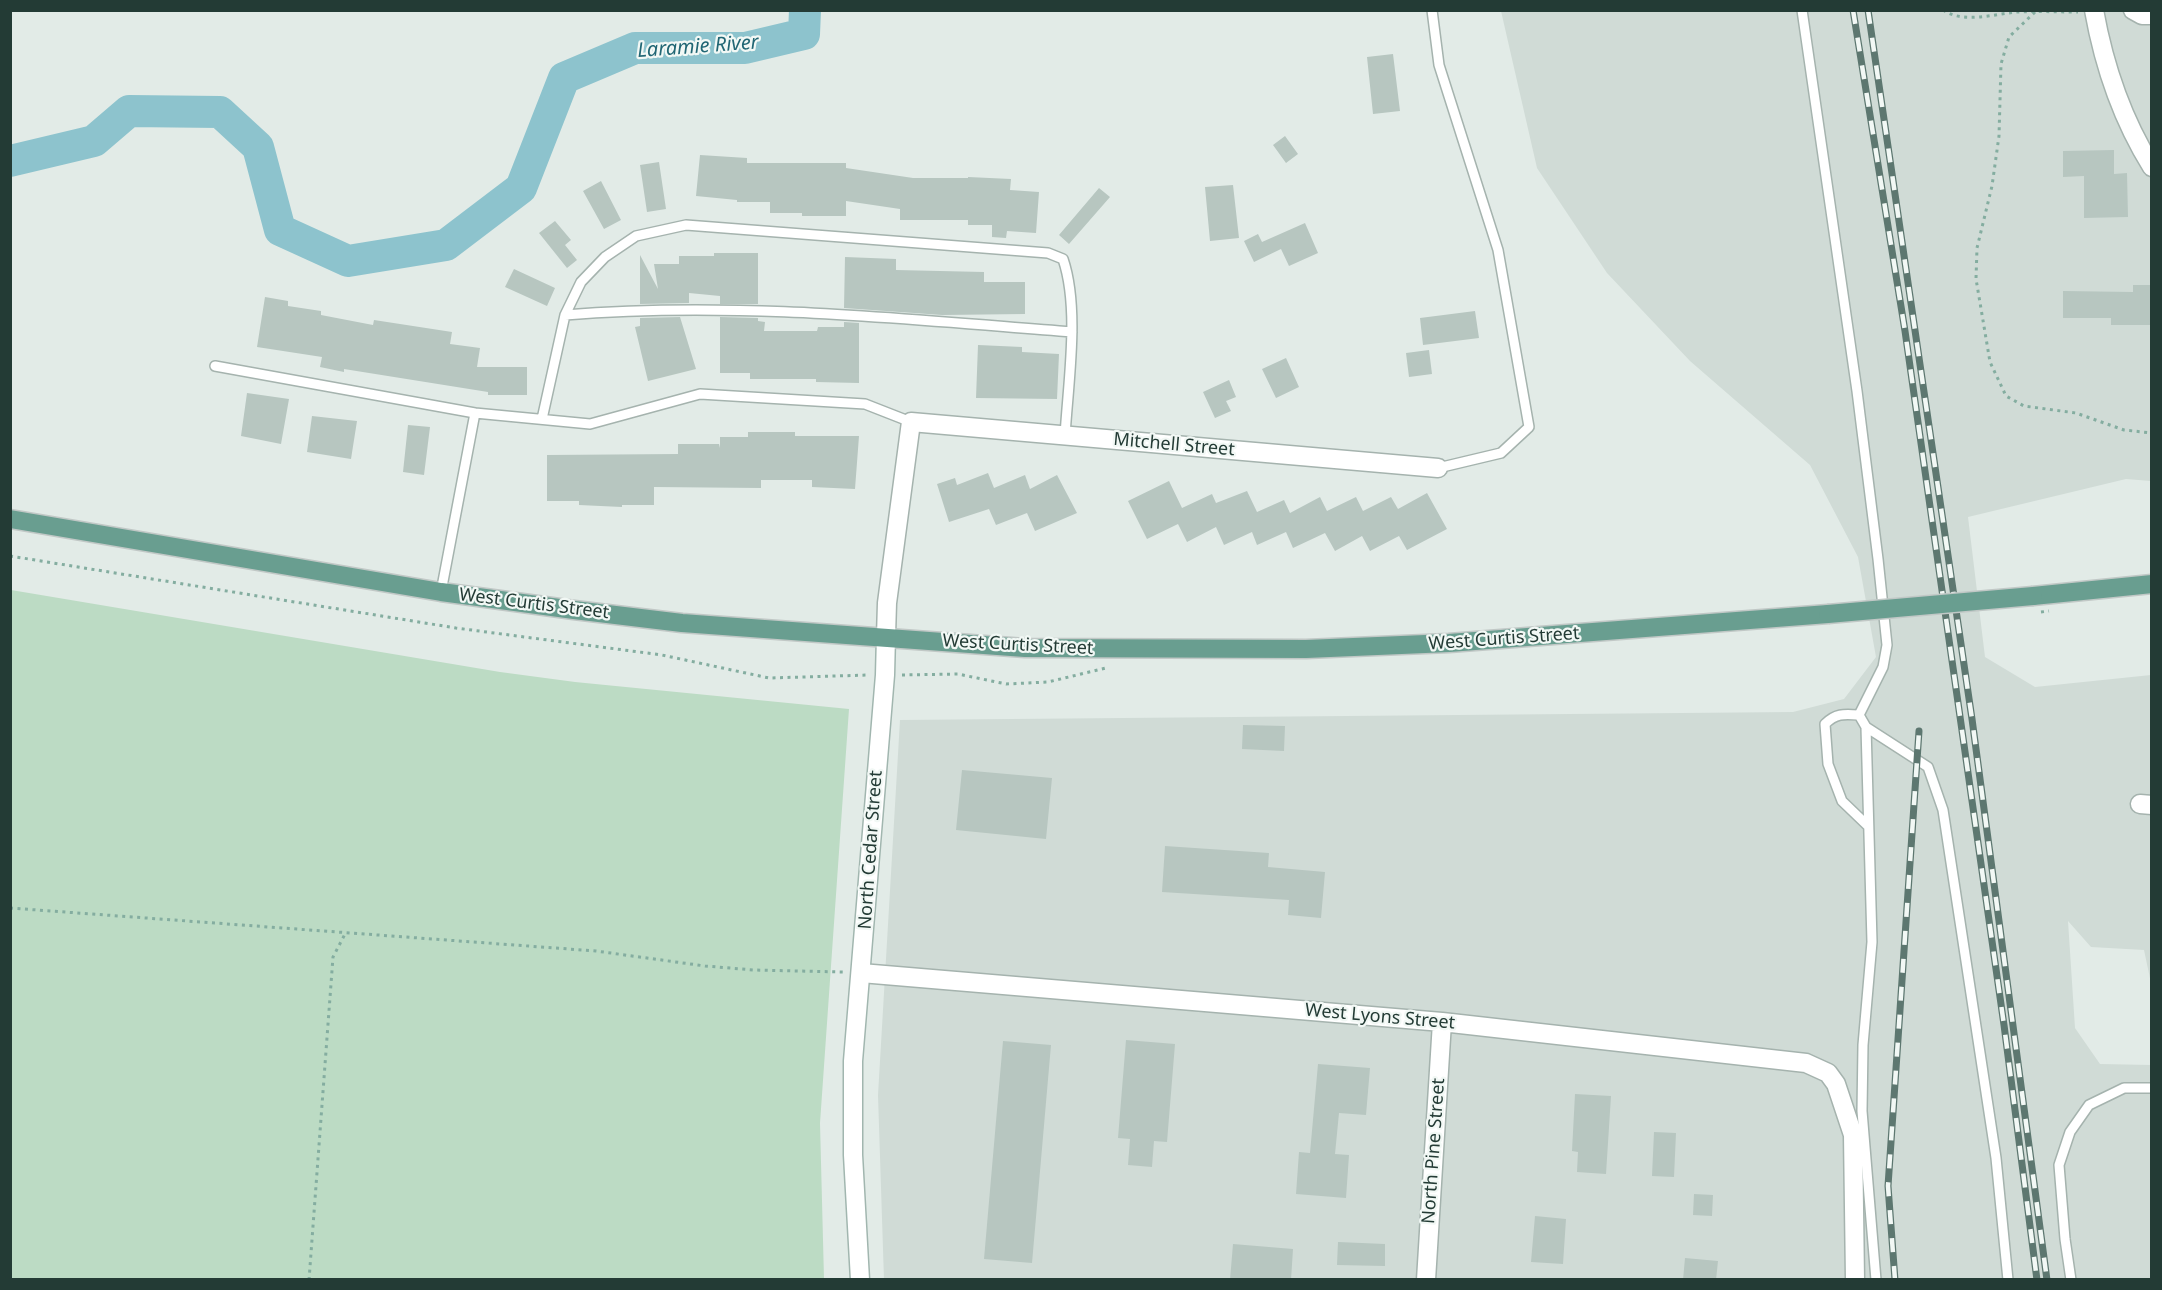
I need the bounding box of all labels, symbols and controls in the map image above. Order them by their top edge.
water label: Laramie River [637,31,759,63]
street label: Mitchell Street [1112,429,1236,461]
street label: West Curtis Street [458,584,610,624]
street label: West Curtis Street [1428,623,1580,655]
street label: West Curtis Street [942,630,1094,660]
street label: North Cedar Street [855,770,887,930]
street label: West Lyons Street [1304,1000,1456,1034]
street label: North Pine Street [1418,1077,1450,1225]

